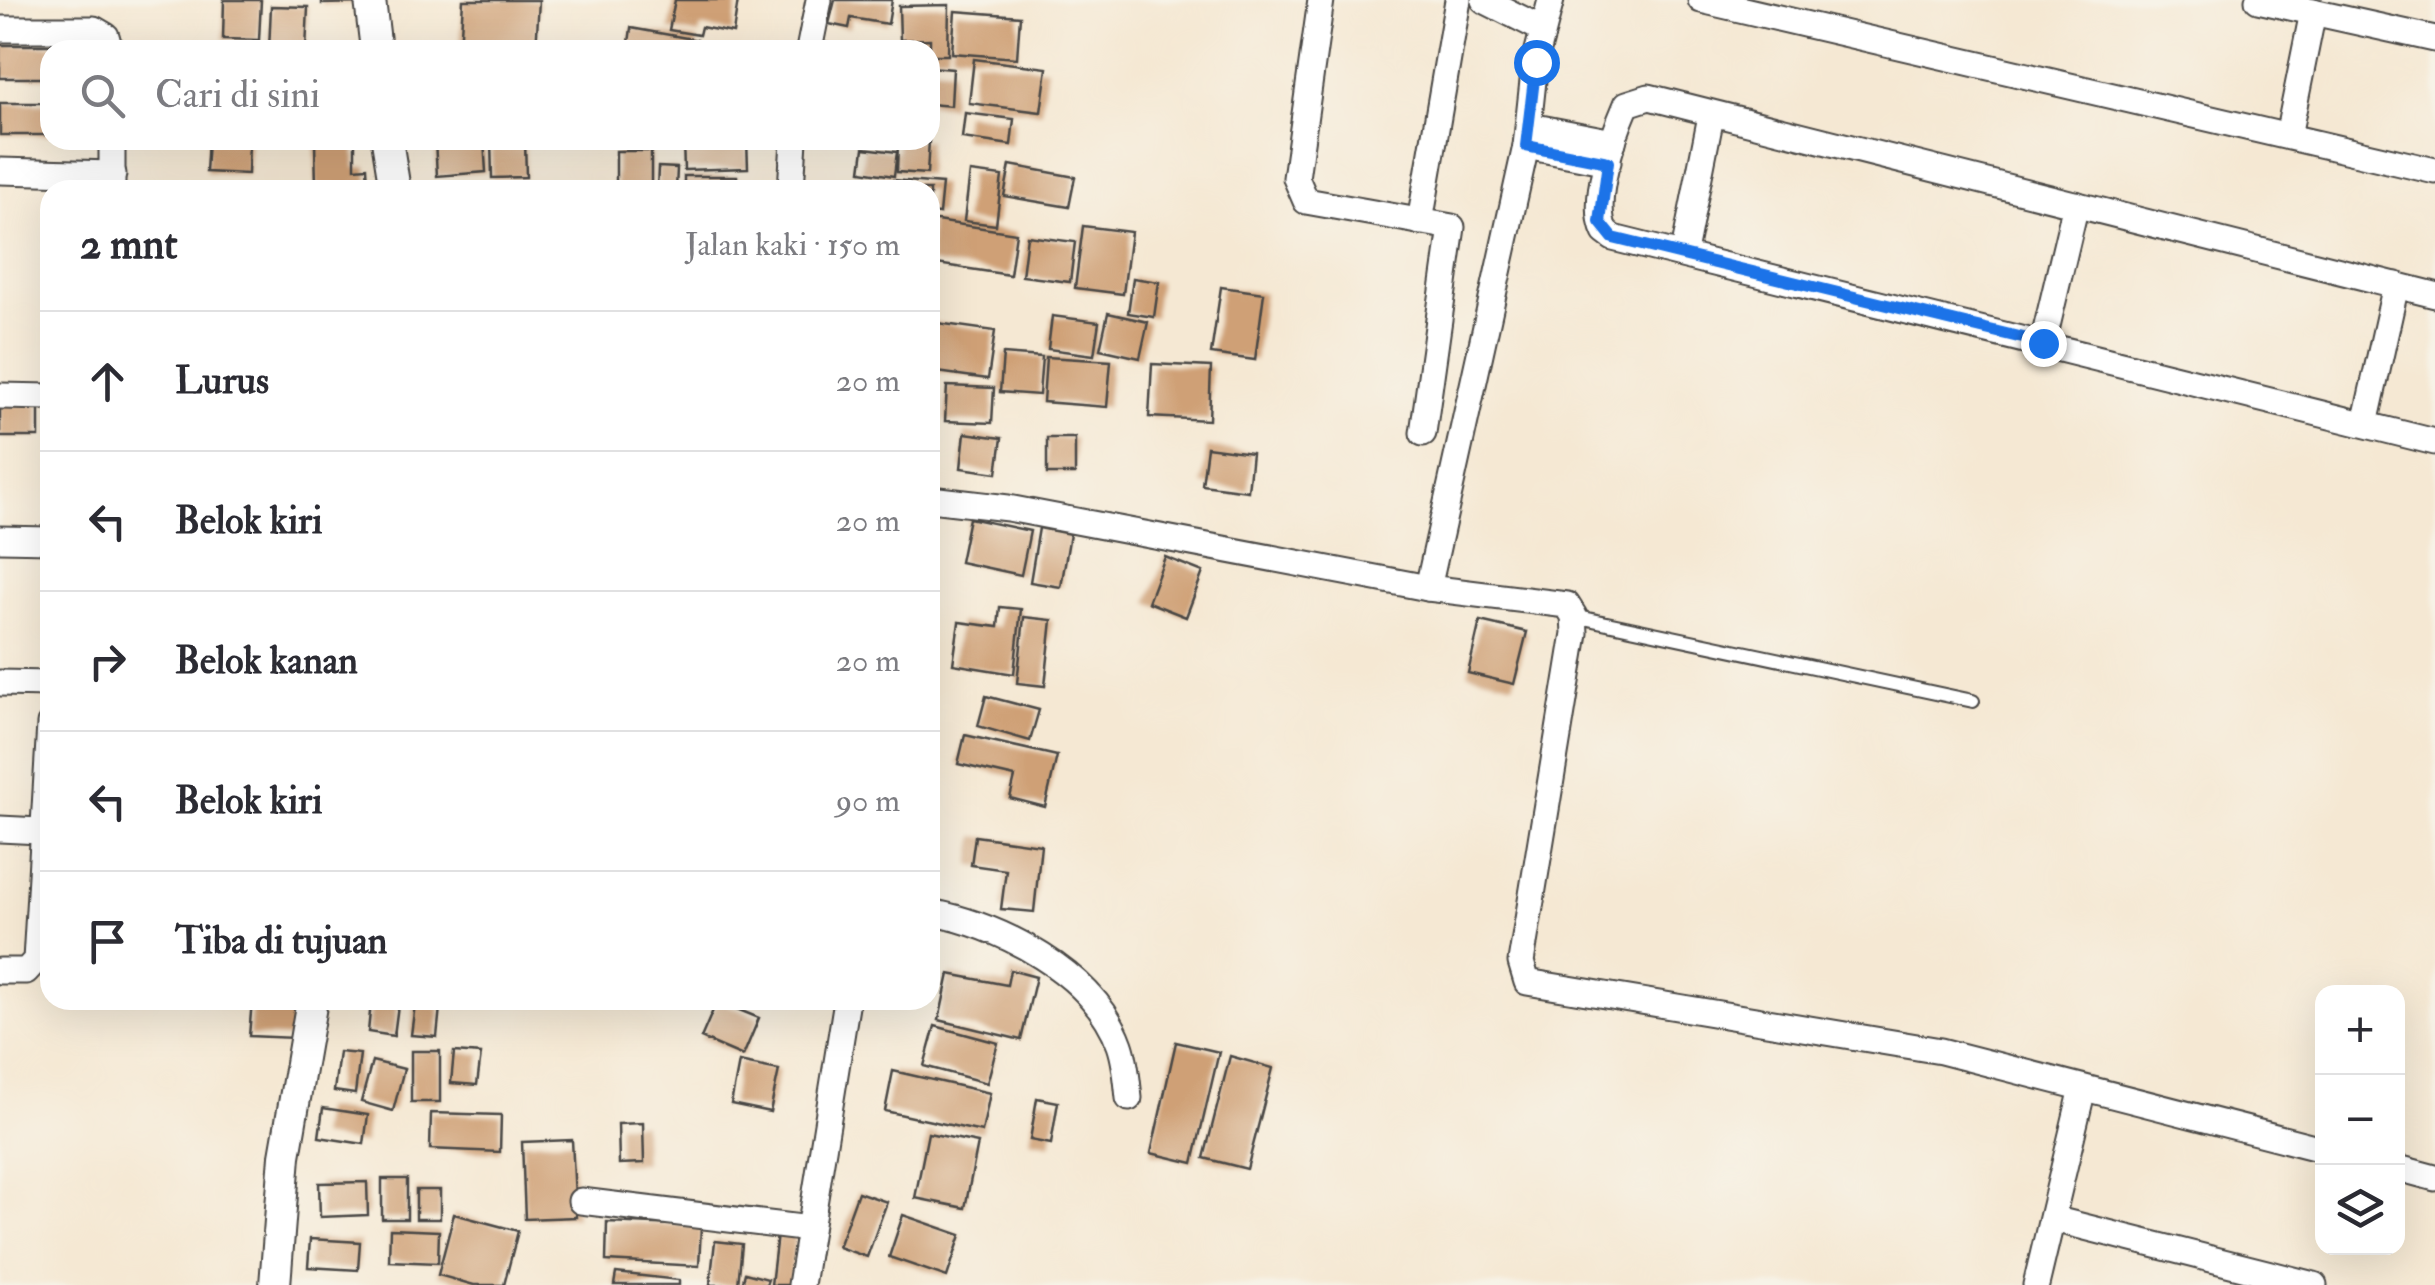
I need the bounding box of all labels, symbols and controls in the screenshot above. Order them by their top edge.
search box [40,40,940,150]
route start [1514,40,1560,86]
icon: search [75,68,130,123]
text: Cari di sini [155,71,320,119]
text: 2 mnt [80,219,178,271]
text: Jalan kaki · 150 m [685,225,900,265]
route end [2021,321,2067,367]
icon: ahead [80,354,135,409]
text: Lurus [175,357,269,405]
text: 20 m [836,361,900,401]
icon: left [80,494,135,549]
text: Belok kiri [175,497,322,545]
text: 20 m [836,501,900,541]
icon: right [80,634,135,689]
text: Belok kanan [175,637,358,685]
text: 20 m [836,641,900,681]
icon: left [80,774,135,829]
text: Belok kiri [175,777,322,825]
text: 90 m [836,781,900,821]
icon: arrive [80,914,135,969]
text: Tiba di tujuan [175,917,387,965]
map controls [2315,985,2405,1255]
button: + [2315,985,2405,1075]
button: − [2315,1075,2405,1165]
button: layers [2315,1165,2405,1255]

